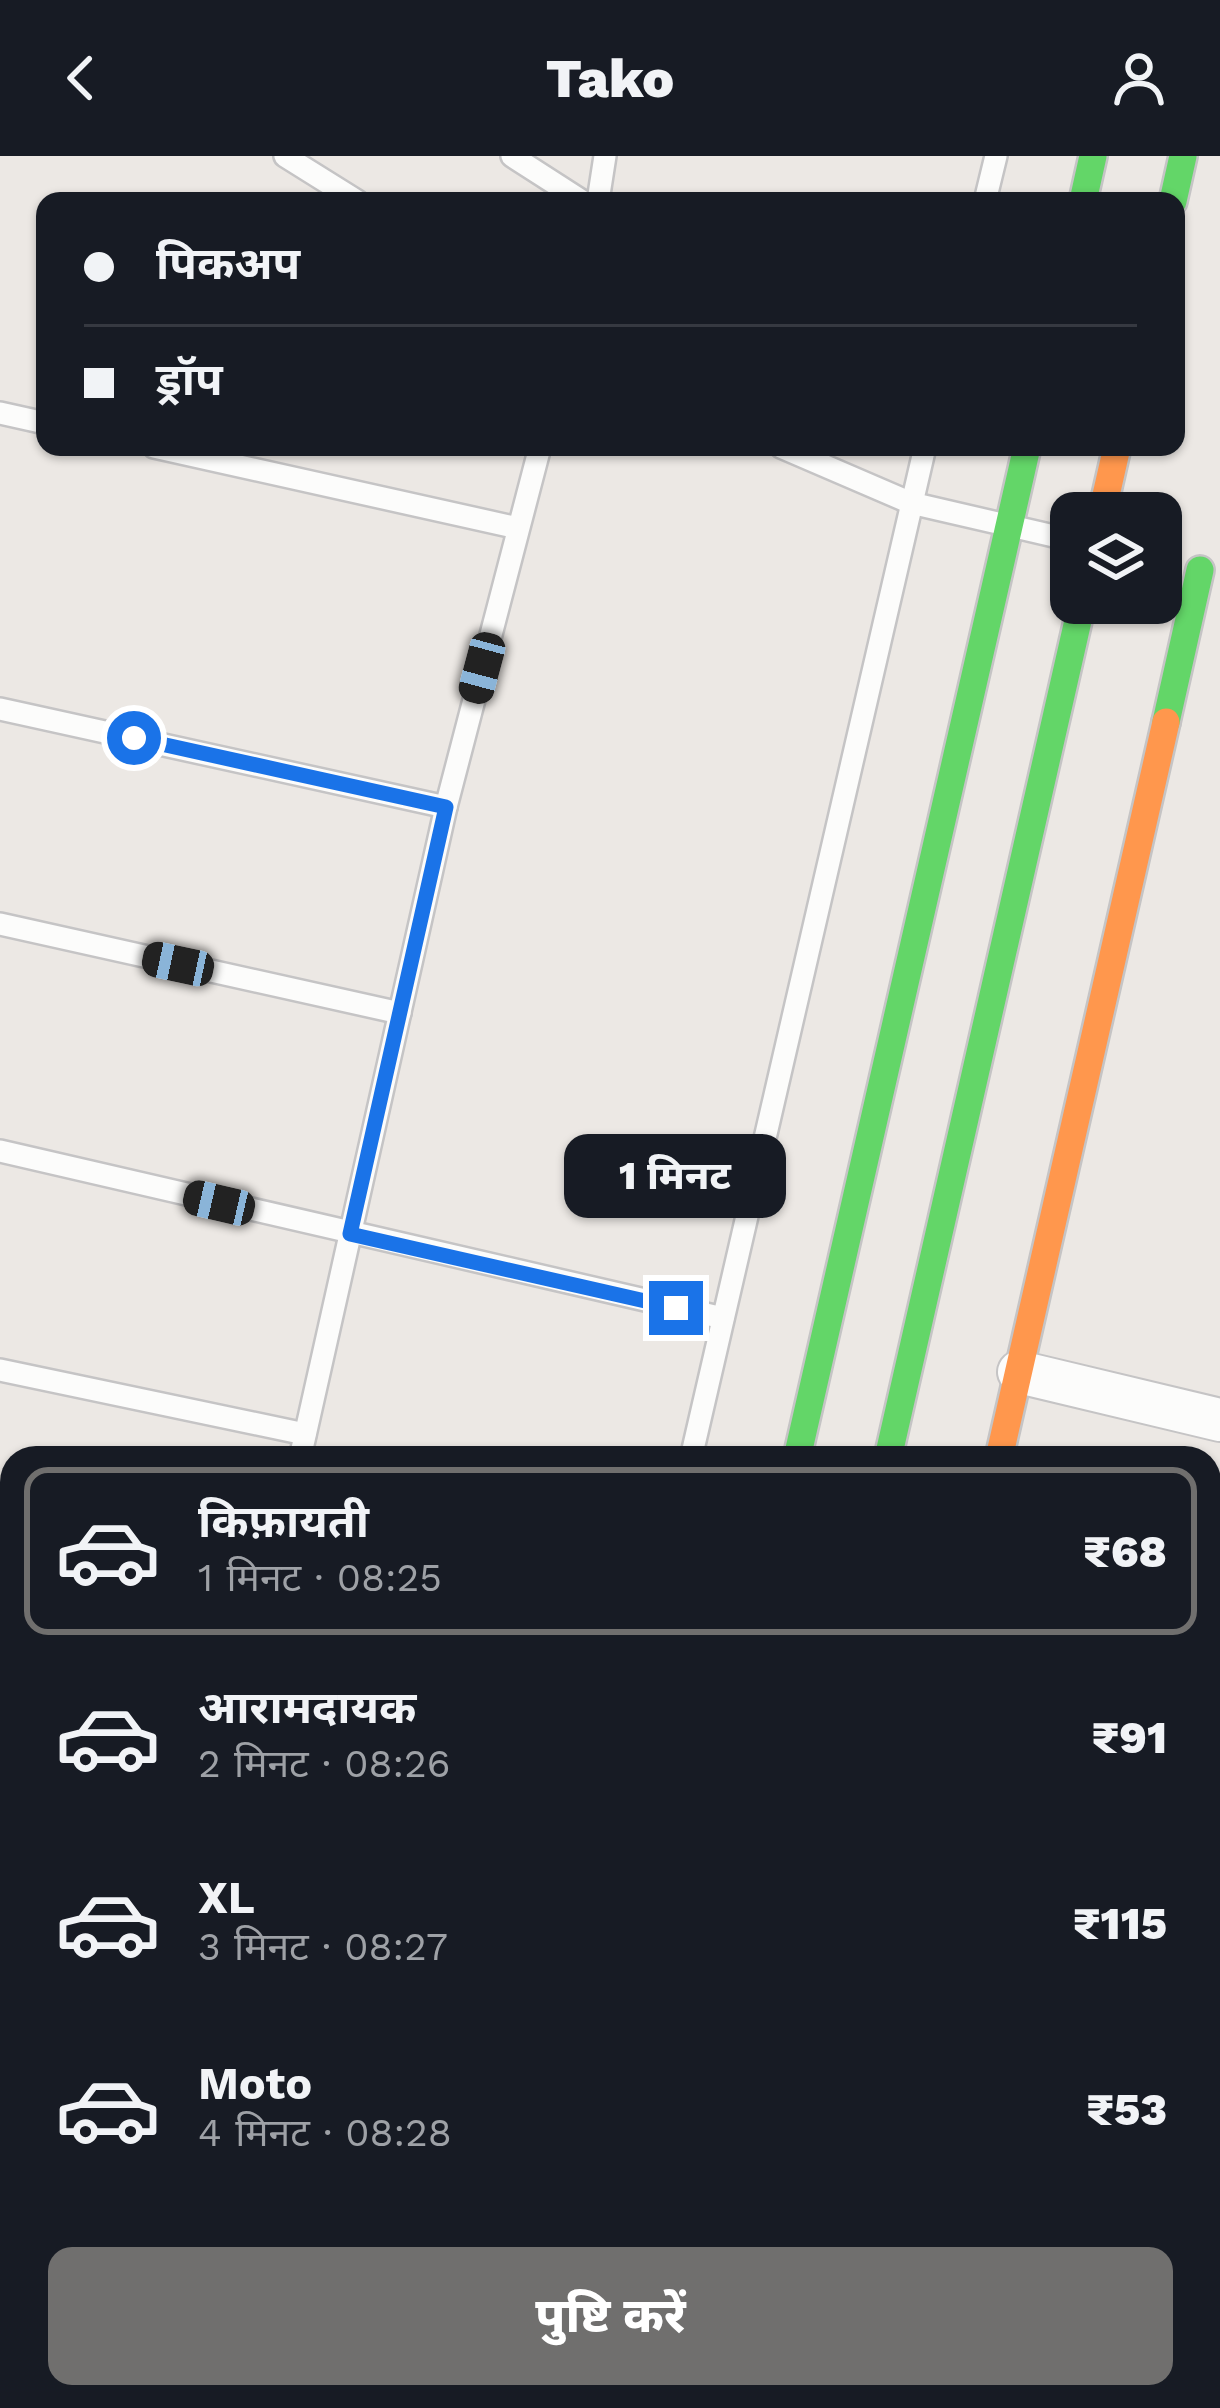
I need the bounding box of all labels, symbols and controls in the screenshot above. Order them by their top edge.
icon: back [48,45,114,111]
icon: person [1106,45,1172,111]
text: Tako [546,47,674,110]
text: पिकअप [156,237,300,290]
text: ड्रॉप [156,353,223,406]
map controls [1050,492,1182,624]
button: layers [1050,492,1182,624]
car [455,629,509,707]
route start [107,711,161,765]
car [139,939,217,989]
callout: 1 मिनट [565,1134,787,1218]
text: 1 मिनट [619,1153,731,1198]
car [180,1177,258,1229]
route end [649,1281,703,1335]
text: किफ़ायती [198,1495,369,1548]
icon: car [54,1497,162,1605]
text: ₹68 [1083,1525,1167,1578]
text: 1 मिनट · 08:25 [198,1555,442,1600]
text: आरामदायक [198,1681,416,1734]
icon: car [54,1683,162,1791]
text: ₹91 [1091,1711,1167,1764]
text: 2 मिनट · 08:26 [198,1741,450,1786]
icon: car [54,1869,162,1977]
text: XL [198,1871,255,1924]
text: ₹115 [1073,1897,1167,1950]
text: 3 मिनट · 08:27 [198,1924,448,1969]
icon: car [54,2055,162,2163]
text: Moto [198,2057,312,2110]
text: ₹53 [1086,2083,1167,2136]
text: 4 मिनट · 08:28 [198,2110,452,2155]
button: पुष्टि करें [48,2247,1173,2385]

